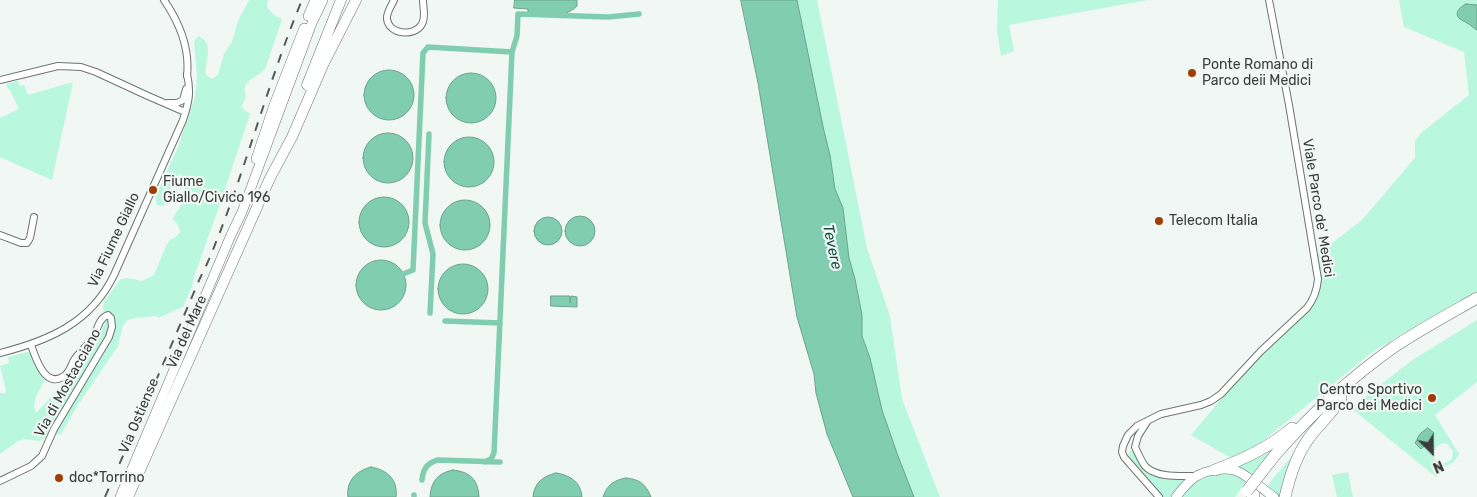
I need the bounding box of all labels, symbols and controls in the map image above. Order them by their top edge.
place label: Ponte Romano di Parco deii Medici [1202,57,1313,90]
marker: Ponte Romano di Parco deii Medici [1186,67,1198,79]
street label: Viale Parco de' Medici [1299,138,1337,278]
place label: Fiume Giallo/Civico 196 [163,174,270,206]
marker: Fiume Giallo/Civico 196 [147,184,159,196]
street label: Via Fiume Giallo [85,190,143,290]
place label: Telecom Italia [1169,213,1258,229]
marker: Telecom Italia [1153,215,1165,227]
water label: Tevere [818,223,846,271]
street label: Via del Mare [163,293,211,371]
street label: Via di Mostacciano [31,326,105,440]
street label: Via Ostiense [116,376,162,456]
place label: Centro Sportivo Parco dei Medici [1316,382,1422,414]
marker: Centro Sportivo Parco dei Medici [1426,392,1438,404]
north arrow [1407,427,1457,477]
text: N [1430,456,1446,476]
place label: doc*Torrino [69,470,144,486]
marker: doc*Torrino [53,472,65,484]

